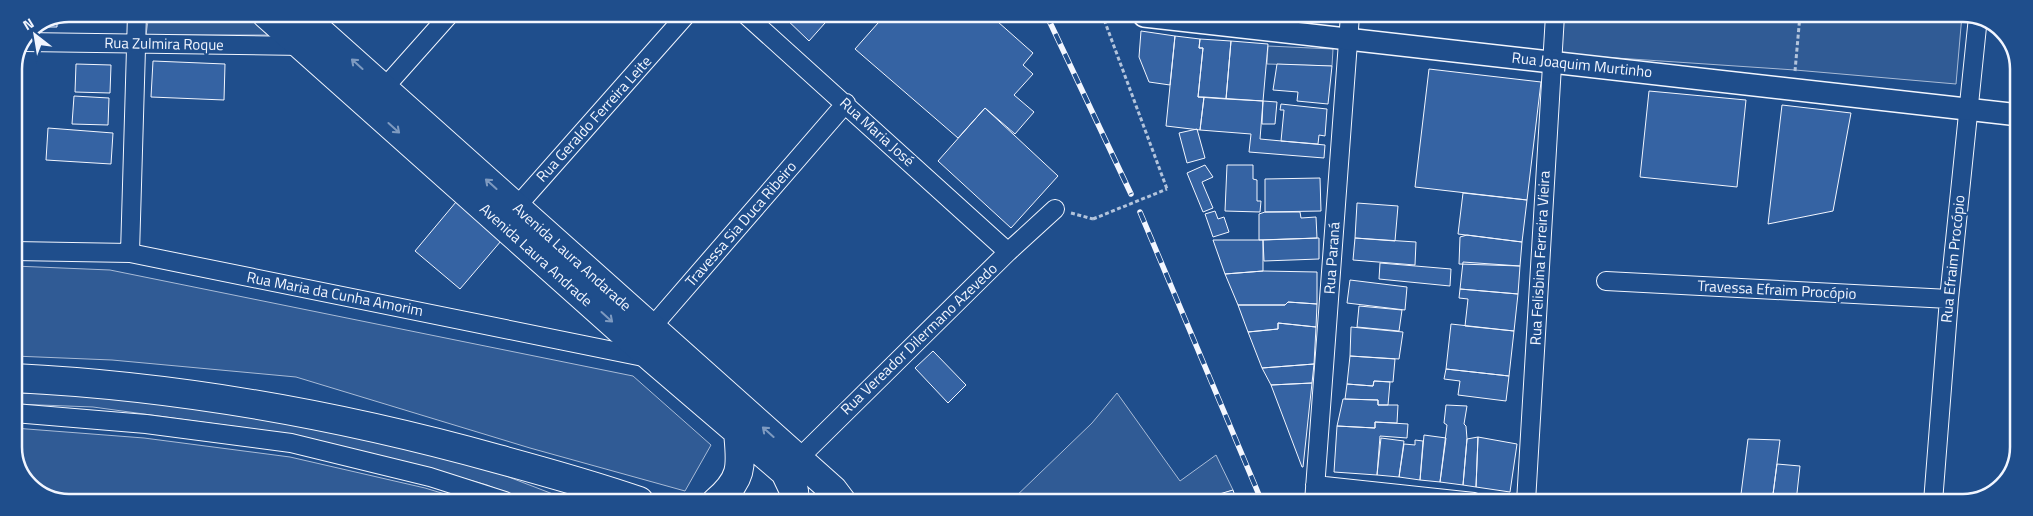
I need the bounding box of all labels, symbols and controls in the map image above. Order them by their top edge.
north arrow [10,10,60,60]
text: N [18,12,38,35]
street label: Rua Zulmira Roque [104,31,224,56]
street label: Rua Joaquim Murtinho [1511,46,1653,83]
street label: Rua Geraldo Ferreira Leite [530,50,657,187]
one-way arrow [350,58,363,70]
street label: Rua Maria José [835,92,920,172]
one-way arrow [387,122,400,134]
street label: Travessa Sia Duca Ribeiro [679,156,802,292]
street label: Rua Felisbina Ferreira Vieira [1523,170,1556,346]
one-way arrow [484,178,497,190]
street label: Rua Efraim Procópio [1934,194,1971,324]
street label: Avenida Laura Andrade [475,197,598,312]
street label: Avenida Laura Andarade [508,197,637,316]
street label: Rua Paraná [1317,220,1346,295]
street label: Rua Vereador Dilermano Azevedo [835,257,1002,420]
street label: Rua Maria da Cunha Amorim [245,265,425,322]
street label: Travessa Efraim Procópio [1697,274,1857,305]
one-way arrow [600,311,613,323]
one-way arrow [762,427,775,438]

